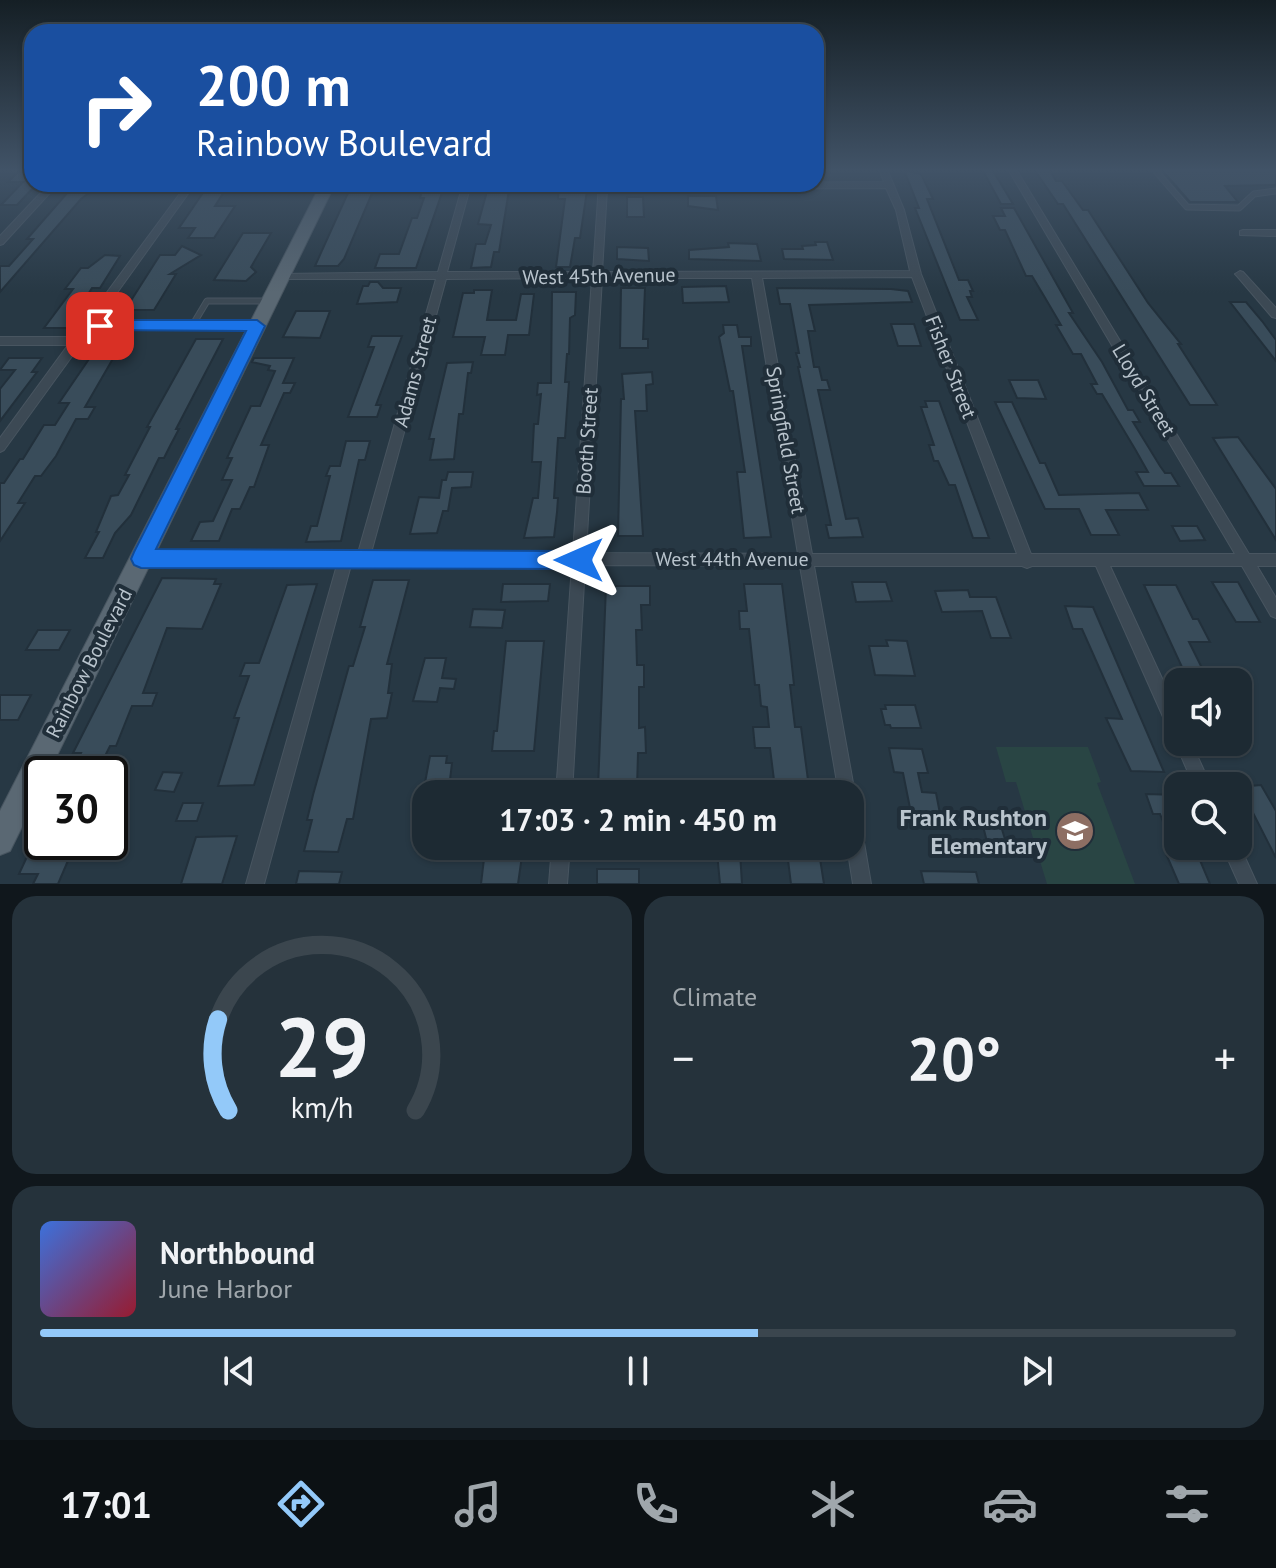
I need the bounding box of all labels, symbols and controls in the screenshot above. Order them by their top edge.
text: 200 m [196,49,351,121]
icon: right [64,56,168,160]
text: Rainbow Boulevard [196,119,492,166]
street label: West 45th Avenue [522,262,676,290]
pin [66,292,134,360]
icon: arrive [78,304,122,348]
street label: Fisher Street [919,312,983,422]
street label: Adams Street [388,314,442,430]
street label: Lloyd Street [1106,339,1182,441]
street label: Springfield Street [760,364,812,516]
street label: Booth Street [570,386,604,495]
position arrow [537,518,621,602]
street label: West 44th Avenue [655,546,809,572]
street label: Rainbow Boulevard [40,584,138,742]
map controls [1164,668,1252,860]
button: sound [1164,668,1252,756]
speed limit sign: 30 [24,756,128,860]
button: search [1164,772,1252,860]
text: 17:03 · 2 min · 450 m [499,800,777,839]
place label: Frank Rushton Elementary [899,802,1048,861]
school or university icon: Frank Rushton Elementary [1054,810,1096,852]
text: Climate [672,980,757,1013]
text: 29 [275,992,369,1100]
text: 20° [907,1019,1001,1097]
text: − [672,1029,694,1086]
text: + [1214,1029,1236,1086]
text: km/h [291,1089,353,1126]
text: Northbound [160,1233,315,1272]
text: June Harbor [160,1272,292,1305]
icon: previous [217,1349,261,1393]
icon: pause [616,1349,660,1393]
icon: next [1015,1349,1059,1393]
icon: directions [273,1476,329,1532]
icon: music [450,1476,506,1532]
icon: phone [628,1476,684,1532]
icon: climate [805,1476,861,1532]
icon: car [982,1476,1038,1532]
icon: filters [1159,1476,1215,1532]
text: 17:01 [61,1481,152,1528]

